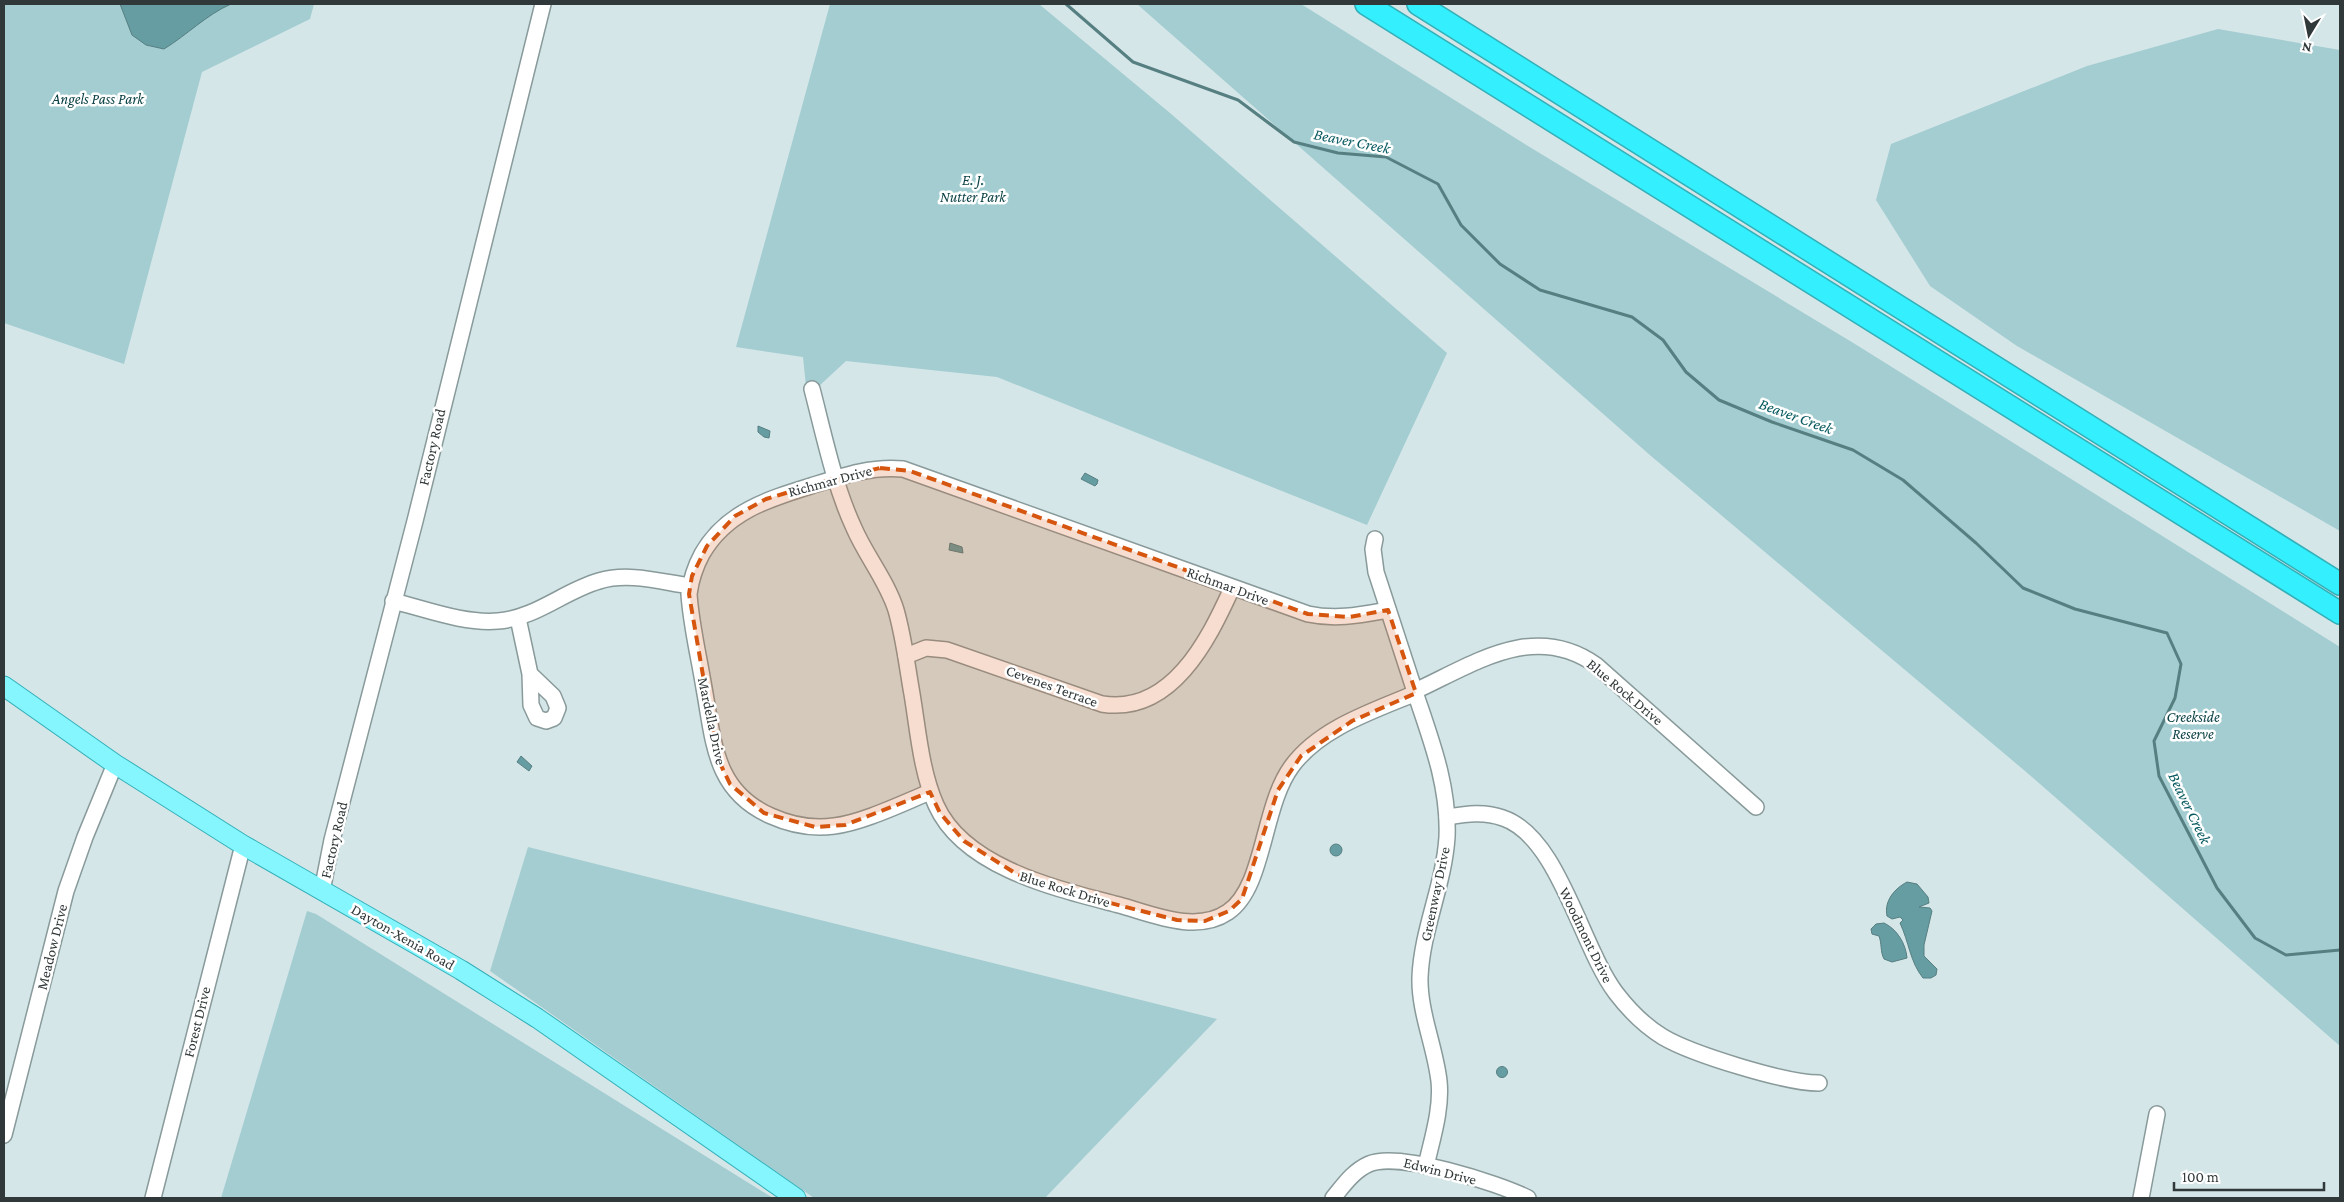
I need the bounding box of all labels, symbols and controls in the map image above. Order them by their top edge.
north arrow [2284,10,2334,60]
text: N [2300,39,2313,57]
park label: Angels Pass Park [51,91,145,108]
water label: Beaver Creek [1312,125,1393,157]
park label: E. J. Nutter Park [940,172,1007,205]
water label: Beaver Creek [1757,395,1836,438]
street label: Factory Road [415,407,450,487]
street label: Richmar Drive [786,462,874,500]
street label: Richmar Drive [1185,564,1272,608]
street label: Blue Rock Drive [1584,656,1666,729]
street label: Cevenes Terrace [1004,662,1100,710]
street label: Mardella Drive [695,676,729,767]
park label: Creekside Reserve [2166,709,2220,742]
water label: Beaver Creek [2165,769,2215,847]
street label: Factory Road [317,800,352,880]
street label: Greenway Drive [1417,845,1454,943]
street label: Blue Rock Drive [1018,868,1113,910]
street label: Woodmont Drive [1556,885,1616,986]
street label: Dayton-Xenia Road [348,901,457,974]
street label: Meadow Drive [34,902,70,992]
street label: Forest Drive [180,985,214,1059]
street label: Edwin Drive [1402,1154,1478,1188]
scale bar [2174,1160,2324,1192]
text: 100 m [2182,1169,2219,1185]

